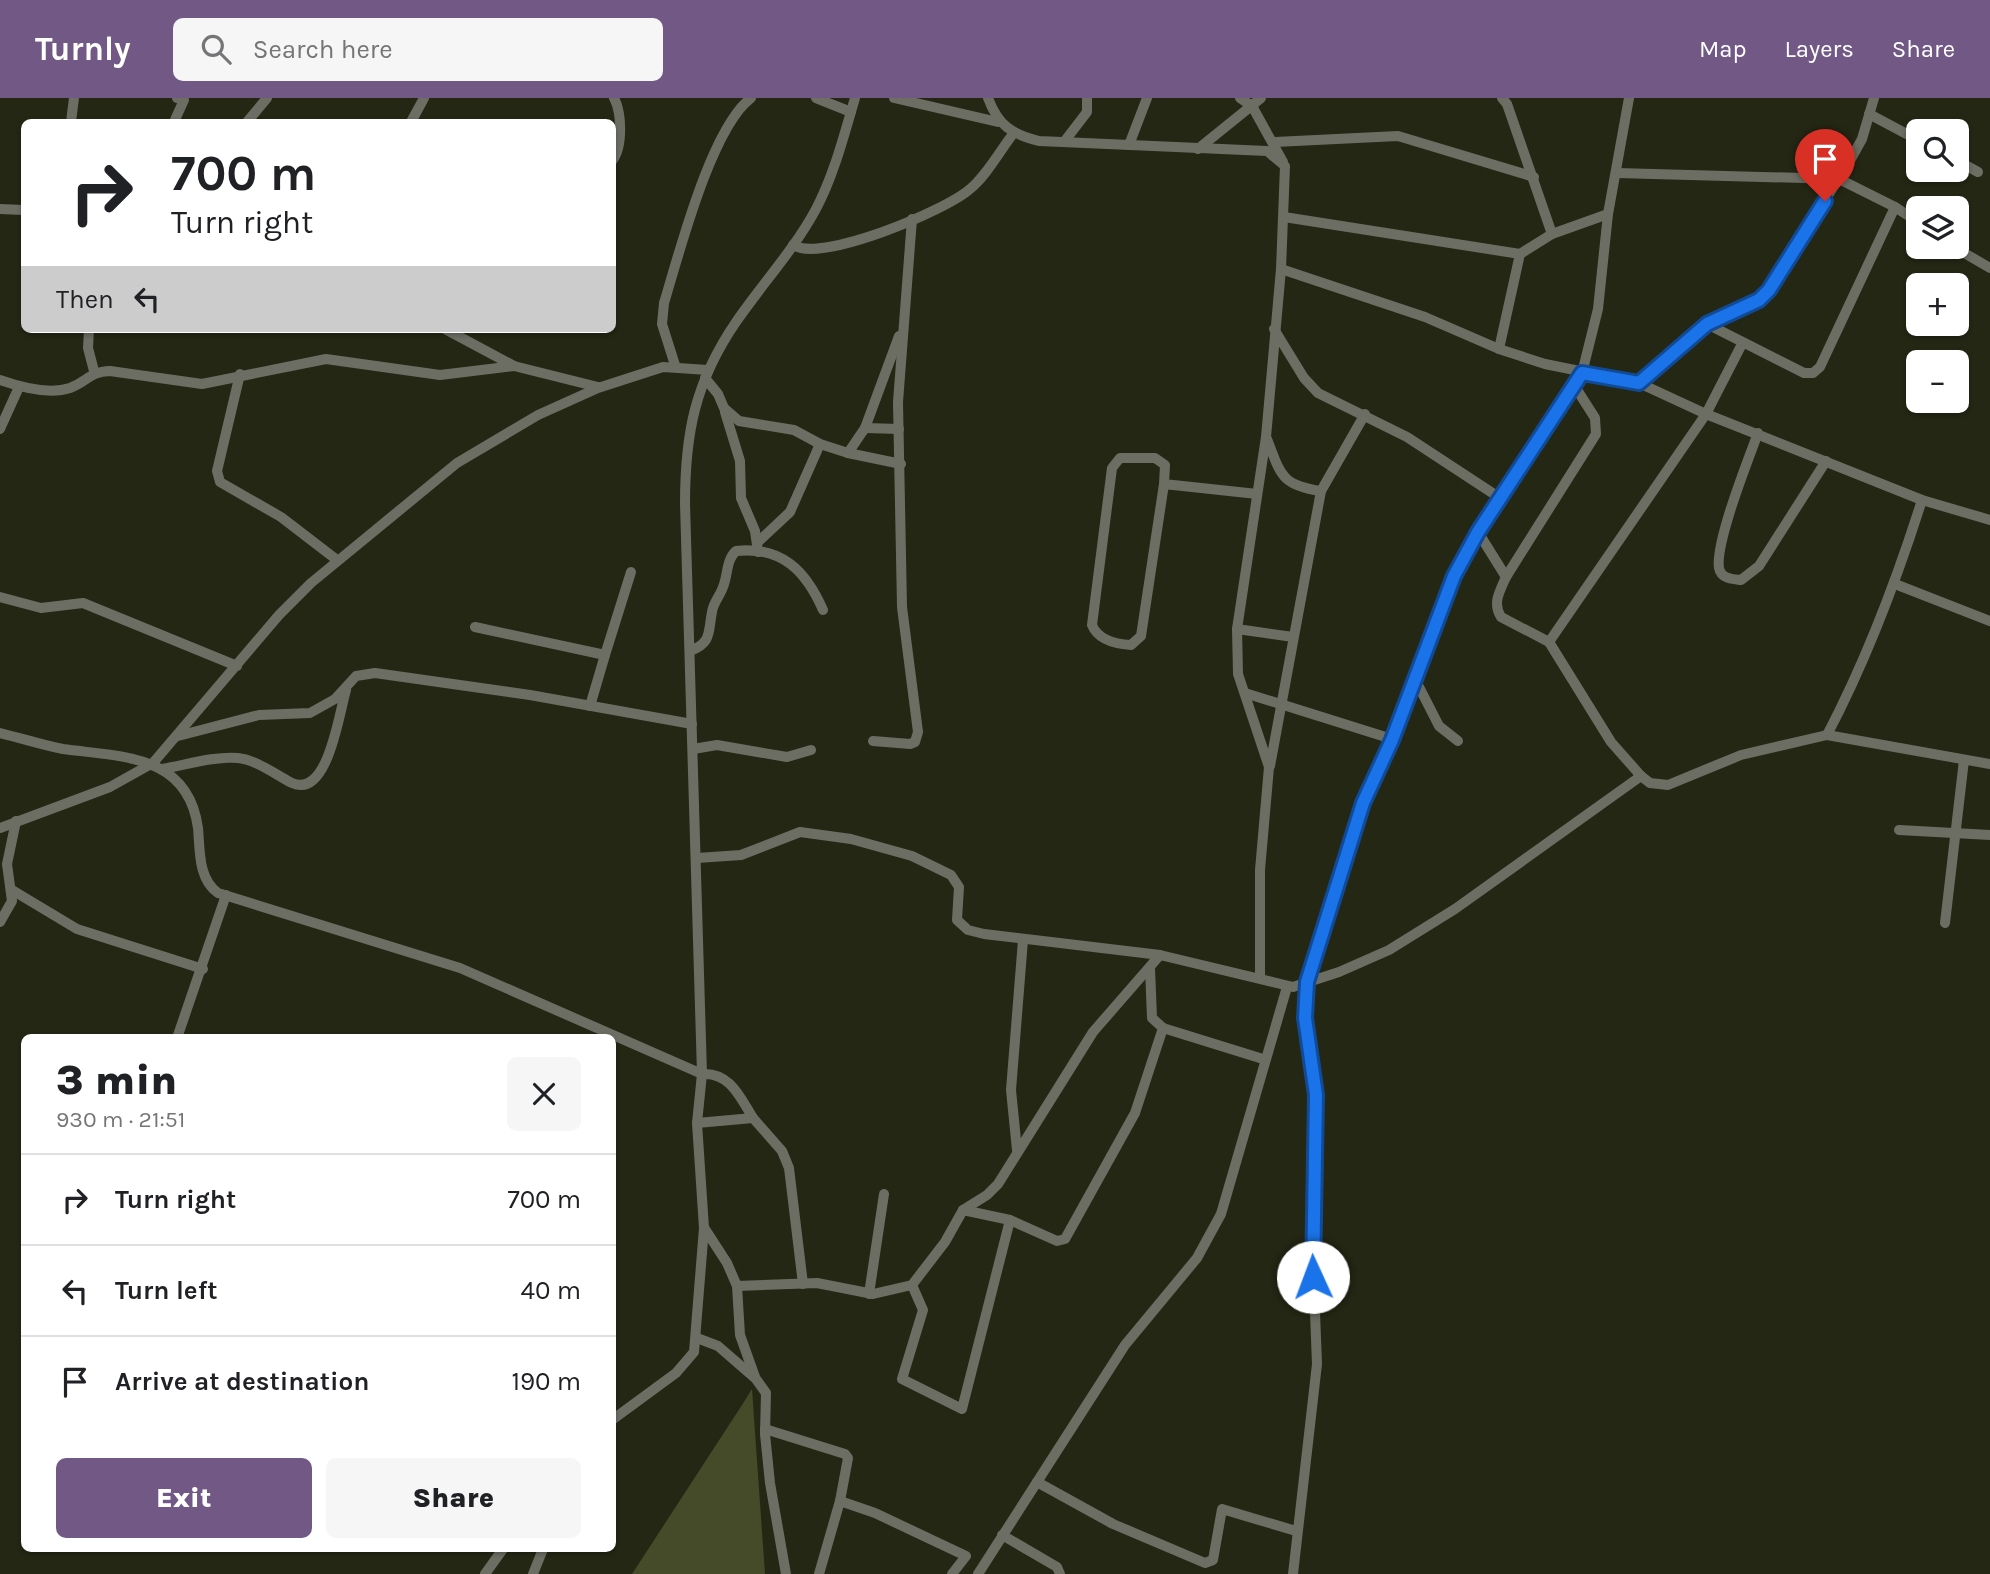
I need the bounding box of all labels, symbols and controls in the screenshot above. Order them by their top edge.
search box [173,18,663,81]
text: Turnly [35,30,131,68]
icon: search [197,30,235,68]
text: Search here [253,34,393,65]
text: Map [1699,35,1747,63]
text: Layers [1785,35,1854,63]
text: Share [1892,35,1955,63]
map controls [1906,119,1969,413]
button: search [1906,119,1969,182]
pin [1795,129,1855,201]
icon: arrive [1806,140,1844,178]
text: 700 m [171,145,316,202]
icon: right [56,147,147,238]
button: layers [1906,196,1969,259]
text: Turn right [171,204,313,241]
button: + [1906,273,1969,336]
icon: left [128,280,166,318]
text: Then [56,284,114,315]
button: − [1906,350,1969,413]
text: 3 min [56,1055,177,1105]
button: close [507,1057,581,1131]
text: 930 m · 21:51 [56,1106,185,1133]
icon: right [56,1181,94,1219]
text: Turn right [115,1184,236,1215]
text: 700 m [507,1184,581,1215]
position arrow [1276,1240,1350,1314]
icon: left [56,1272,94,1310]
text: Turn left [115,1275,217,1306]
text: 40 m [521,1275,581,1306]
icon: arrive [56,1363,94,1401]
text: Arrive at destination [115,1366,369,1397]
text: 190 m [511,1366,581,1397]
button: Exit [56,1458,312,1538]
button: Share [326,1458,581,1538]

